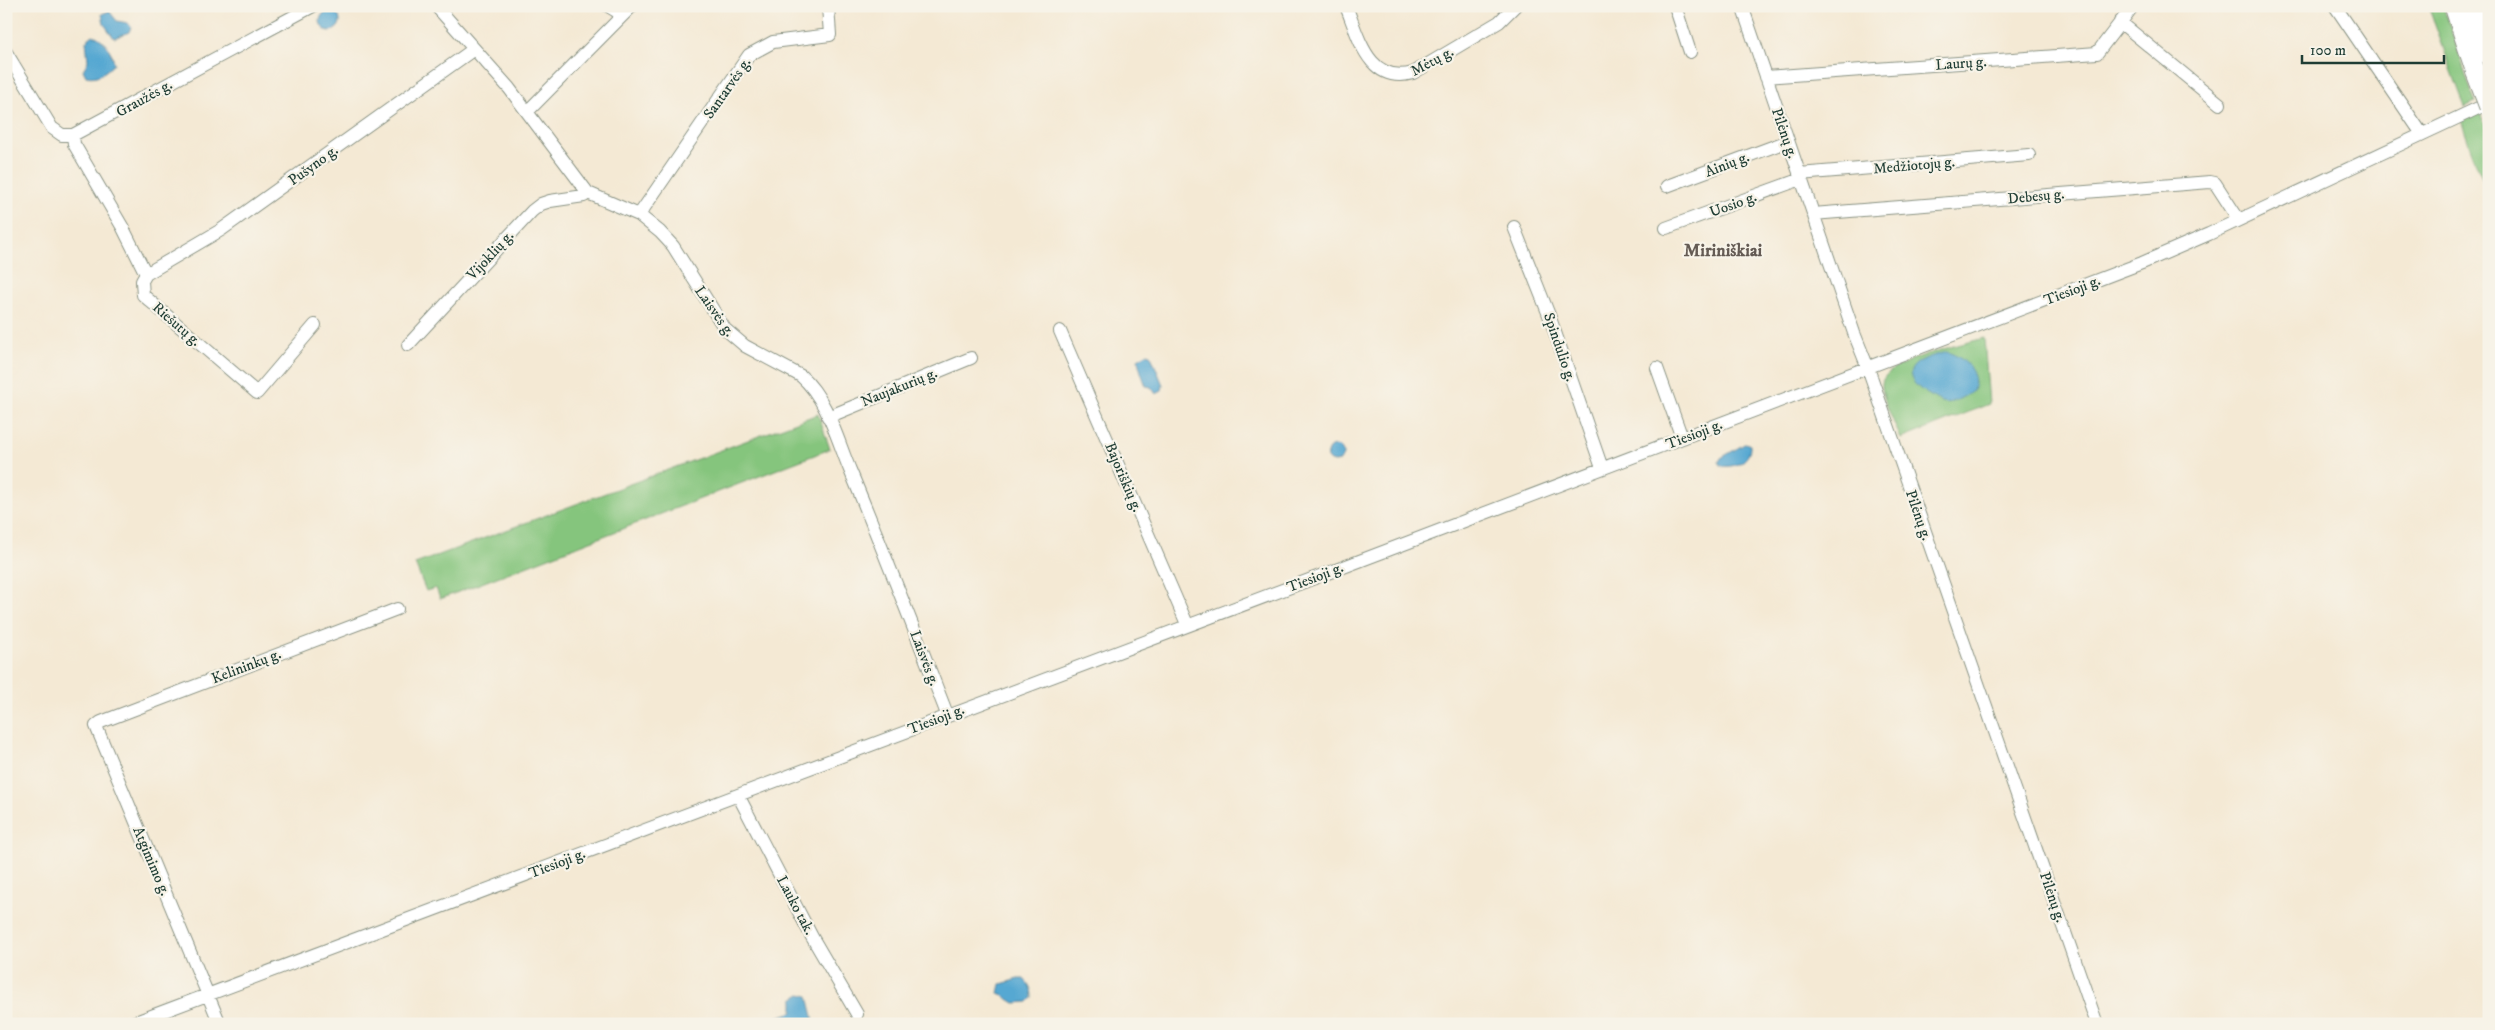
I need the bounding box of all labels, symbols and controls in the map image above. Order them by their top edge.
scale bar [2302,32,2445,64]
text: 100 m [2310,41,2346,60]
street label: Mėtų g. [1408,42,1457,81]
street label: Laurų g. [1935,52,1987,75]
street label: Santarvės g. [699,54,755,123]
street label: Graužės g. [113,75,176,122]
street label: Pilėnų g. [1767,105,1802,161]
street label: Pušyno g. [285,141,342,190]
street label: Ainių g. [1702,147,1752,182]
street label: Medžiotojų g. [1872,152,1956,179]
street label: Debesų g. [2007,185,2065,208]
street label: Uosio g. [1707,187,1759,222]
street label: Vijoklių g. [462,226,518,285]
district label: Miriniškiai [1684,240,1763,262]
street label: Tiesioji g. [2041,271,2103,310]
street label: Laisvės g. [690,282,739,340]
street label: Riešutų g. [148,298,205,351]
street label: Spindulio g. [1539,310,1580,384]
street label: Naujakurių g. [858,364,940,411]
street label: Tiesioji g. [1663,415,1725,454]
street label: Bajoriškių g. [1100,440,1147,515]
street label: Pilėnų g. [1901,487,1936,543]
street label: Tiesioji g. [1284,558,1346,597]
street label: Laisvės g. [905,628,944,689]
street label: Kelininkų g. [209,644,284,688]
street label: Tiesioji g. [905,700,967,739]
street label: Atgimimo g. [128,824,175,899]
street label: Tiesioji g. [526,844,588,883]
street label: Pilėnų g. [2035,869,2070,925]
street label: Lauko tak. [772,872,819,938]

